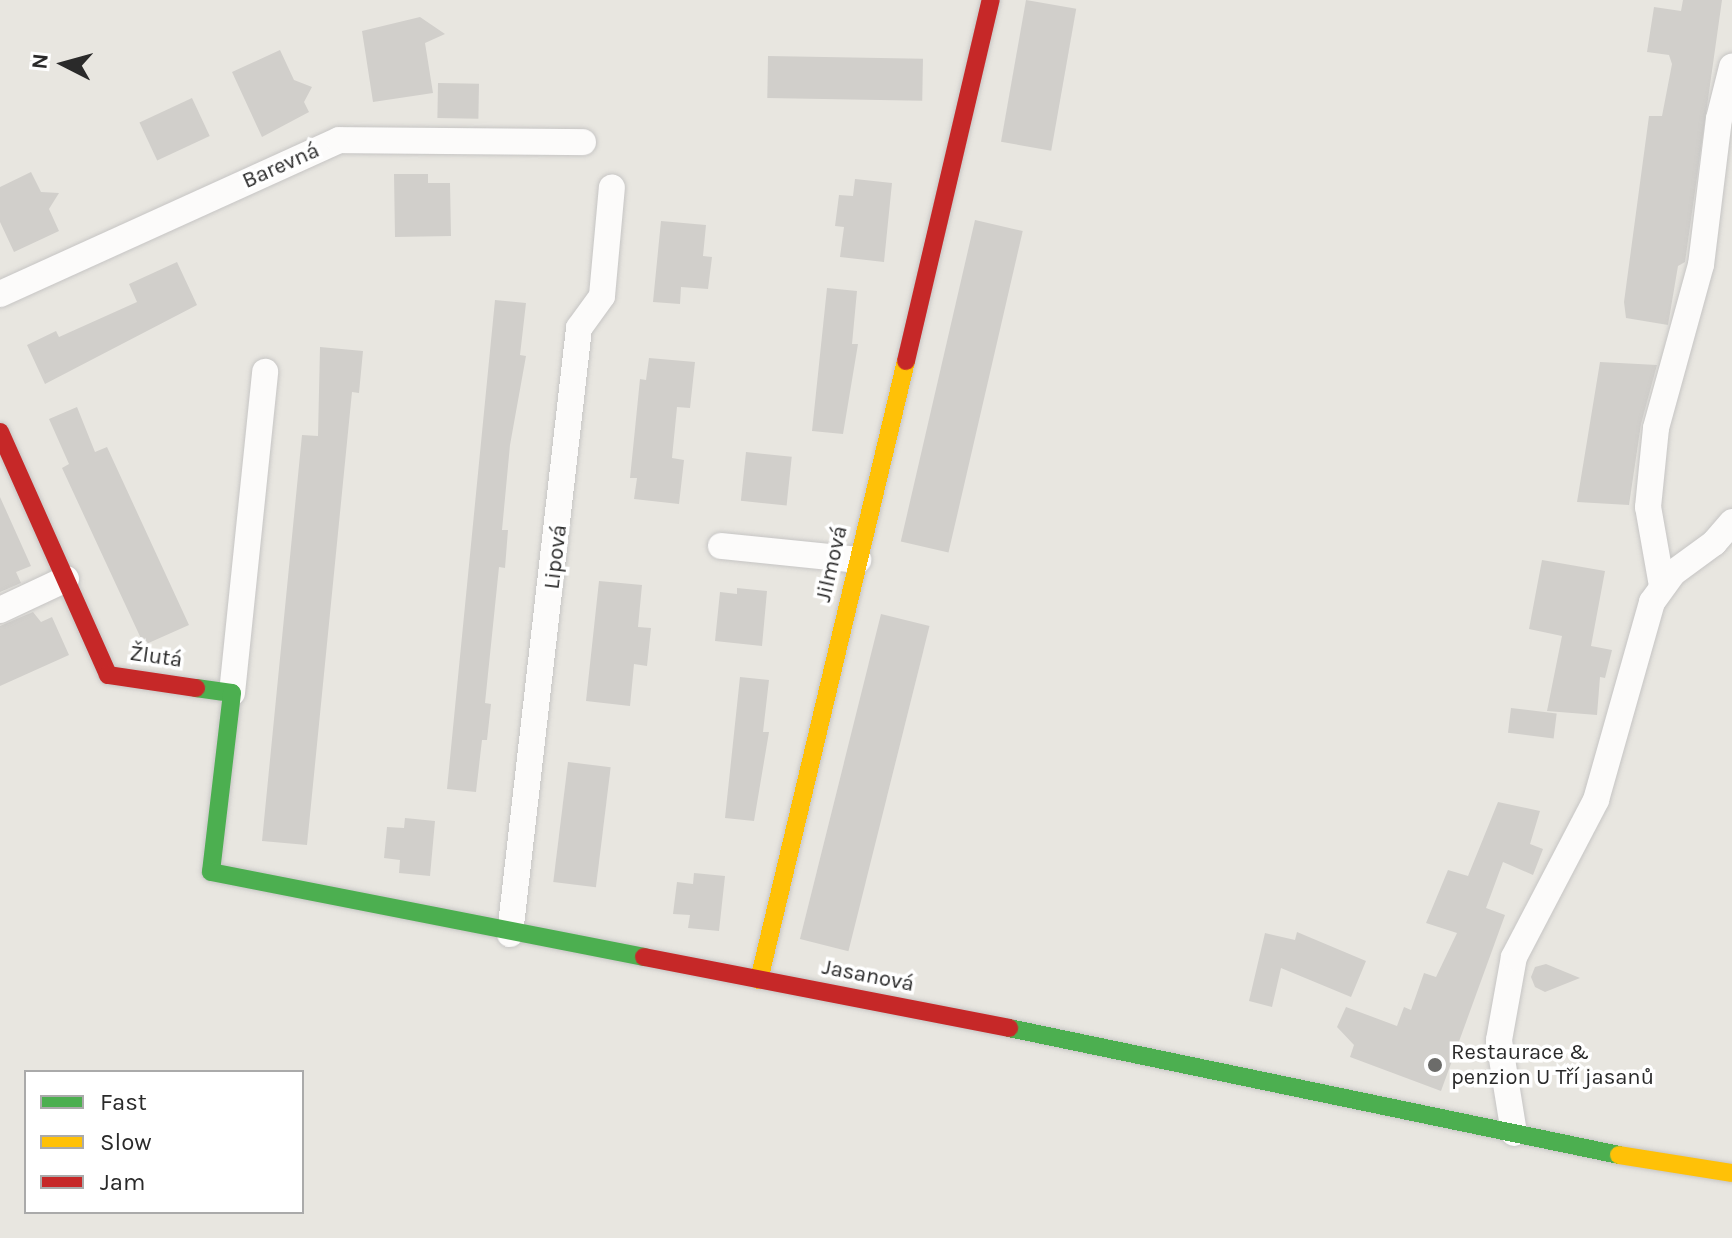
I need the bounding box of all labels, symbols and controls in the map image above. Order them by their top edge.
north arrow [24,24,104,104]
text: N [26,52,54,71]
street label: Barevná [238,137,324,195]
street label: Lipová [539,523,573,591]
street label: Jilmová [810,523,854,605]
street label: Žlutá [128,640,184,674]
street label: Jasanová [820,954,916,998]
place label: Restaurace & penzion U Tří jasanů [1451,1039,1654,1090]
marker: Restaurace & penzion U Tří jasanů [1426,1056,1444,1074]
legend [24,1070,304,1214]
text: Fast [100,1088,147,1116]
text: Slow [100,1128,152,1156]
text: Jam [100,1168,145,1196]

